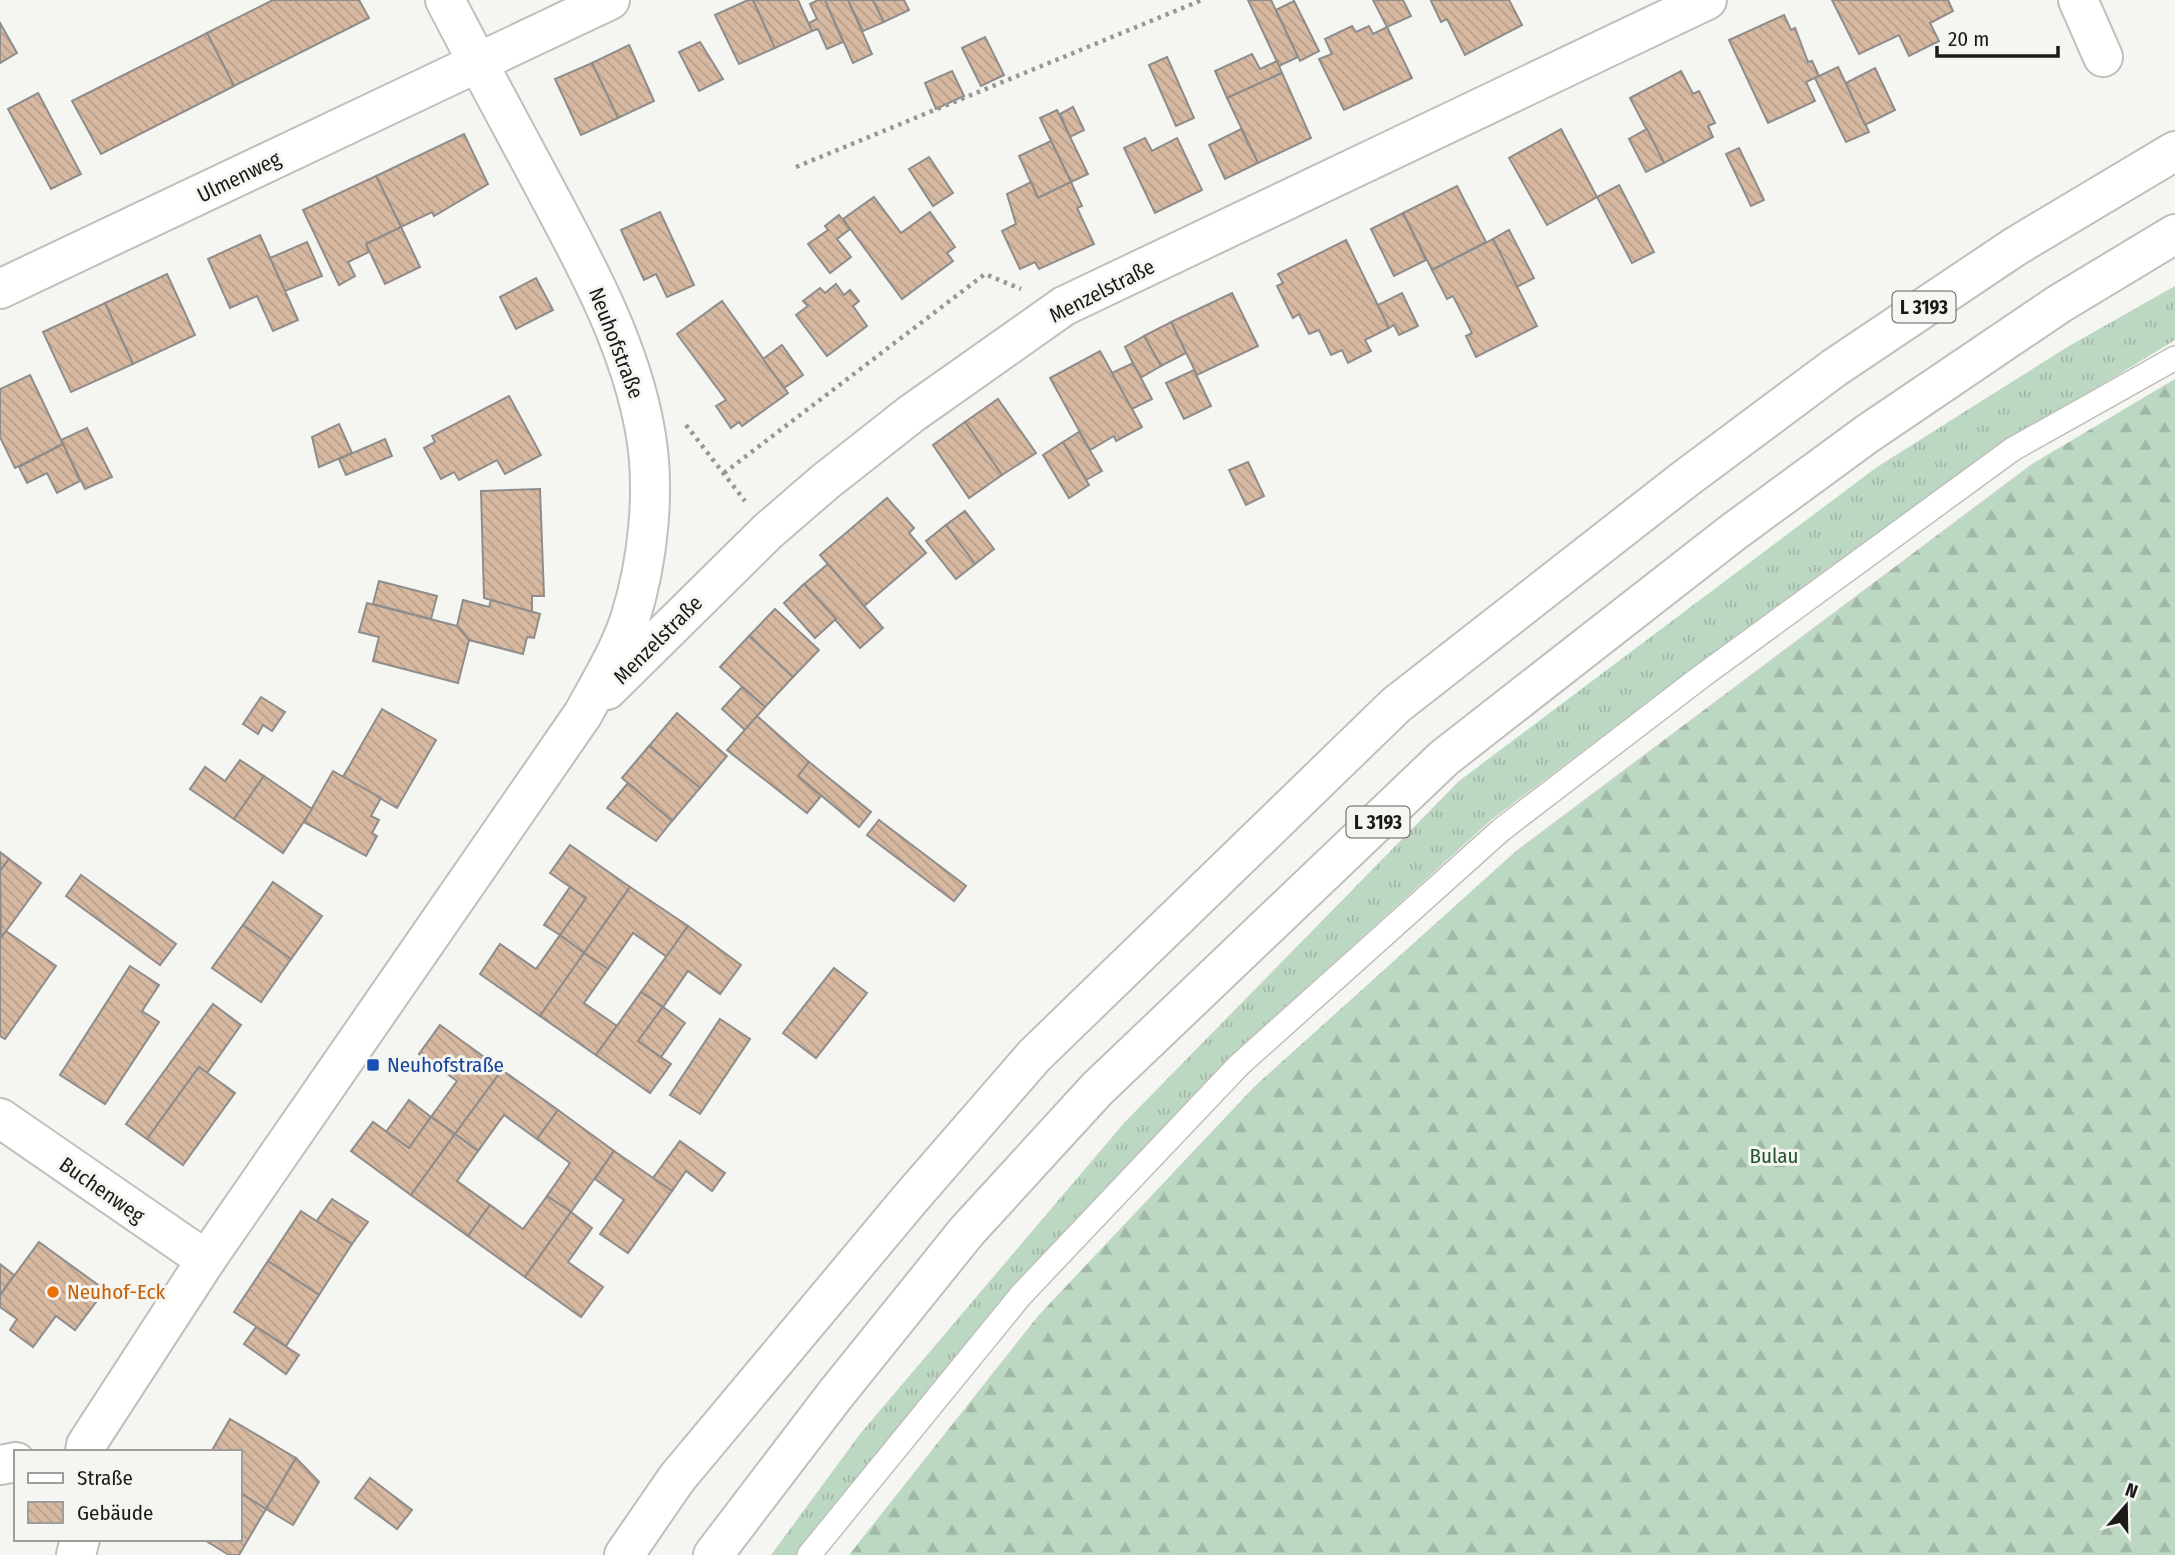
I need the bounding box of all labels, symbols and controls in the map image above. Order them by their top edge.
scale bar [1937,14,2058,58]
text: 20 m [1948,26,1989,52]
street label: Ulmenweg [193,146,285,208]
street label: Menzelstraße [1045,253,1159,329]
street label: Neuhofstraße [583,284,649,402]
road number: L 3193 [1892,292,1955,322]
street label: Menzelstraße [608,590,708,690]
road number: L 3193 [1346,806,1410,838]
place label: Neuhofstraße [387,1052,504,1078]
marker: Neuhofstraße [365,1057,381,1073]
park label: Bulau [1749,1143,1799,1169]
street label: Buchenweg [54,1151,150,1229]
place label: Neuhof-Eck [67,1279,165,1305]
marker: Neuhof-Eck [45,1284,61,1300]
legend [14,1450,242,1541]
text: Straße [77,1465,133,1491]
north arrow [2091,1471,2161,1541]
text: N [2122,1478,2141,1503]
text: Gebäude [77,1500,153,1526]

